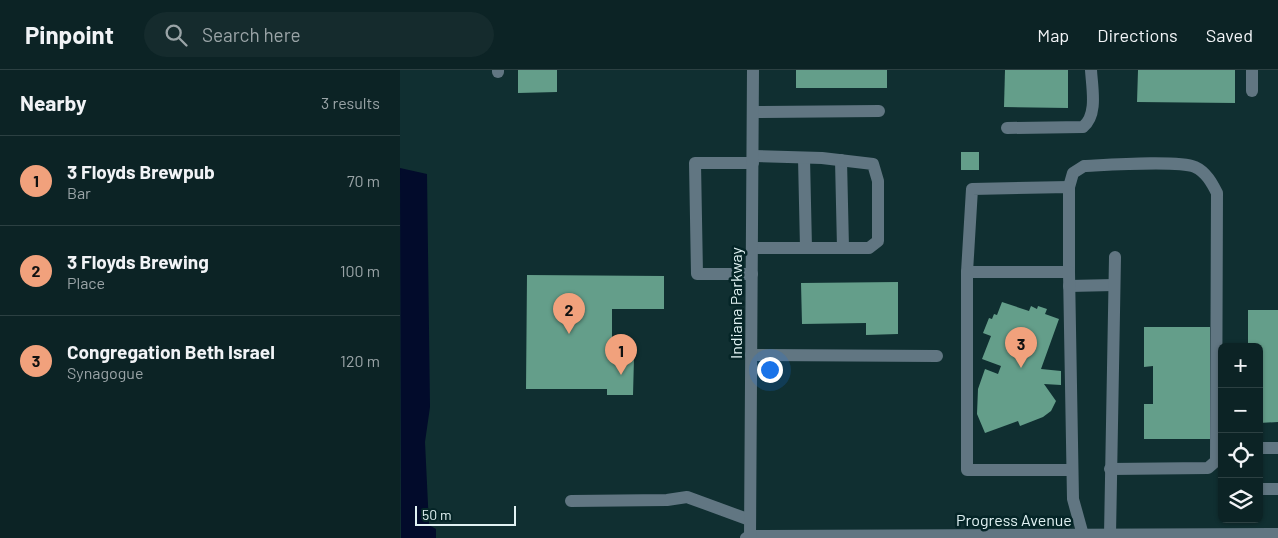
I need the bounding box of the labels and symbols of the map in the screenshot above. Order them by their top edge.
street label: Indiana Parkway [726,246,745,359]
pin: 2 [553,293,585,334]
pin: 3 [1005,327,1037,368]
pin: 1 [605,334,637,375]
your location [757,357,783,383]
scale bar [415,503,516,526]
street label: Progress Avenue [956,510,1072,529]

